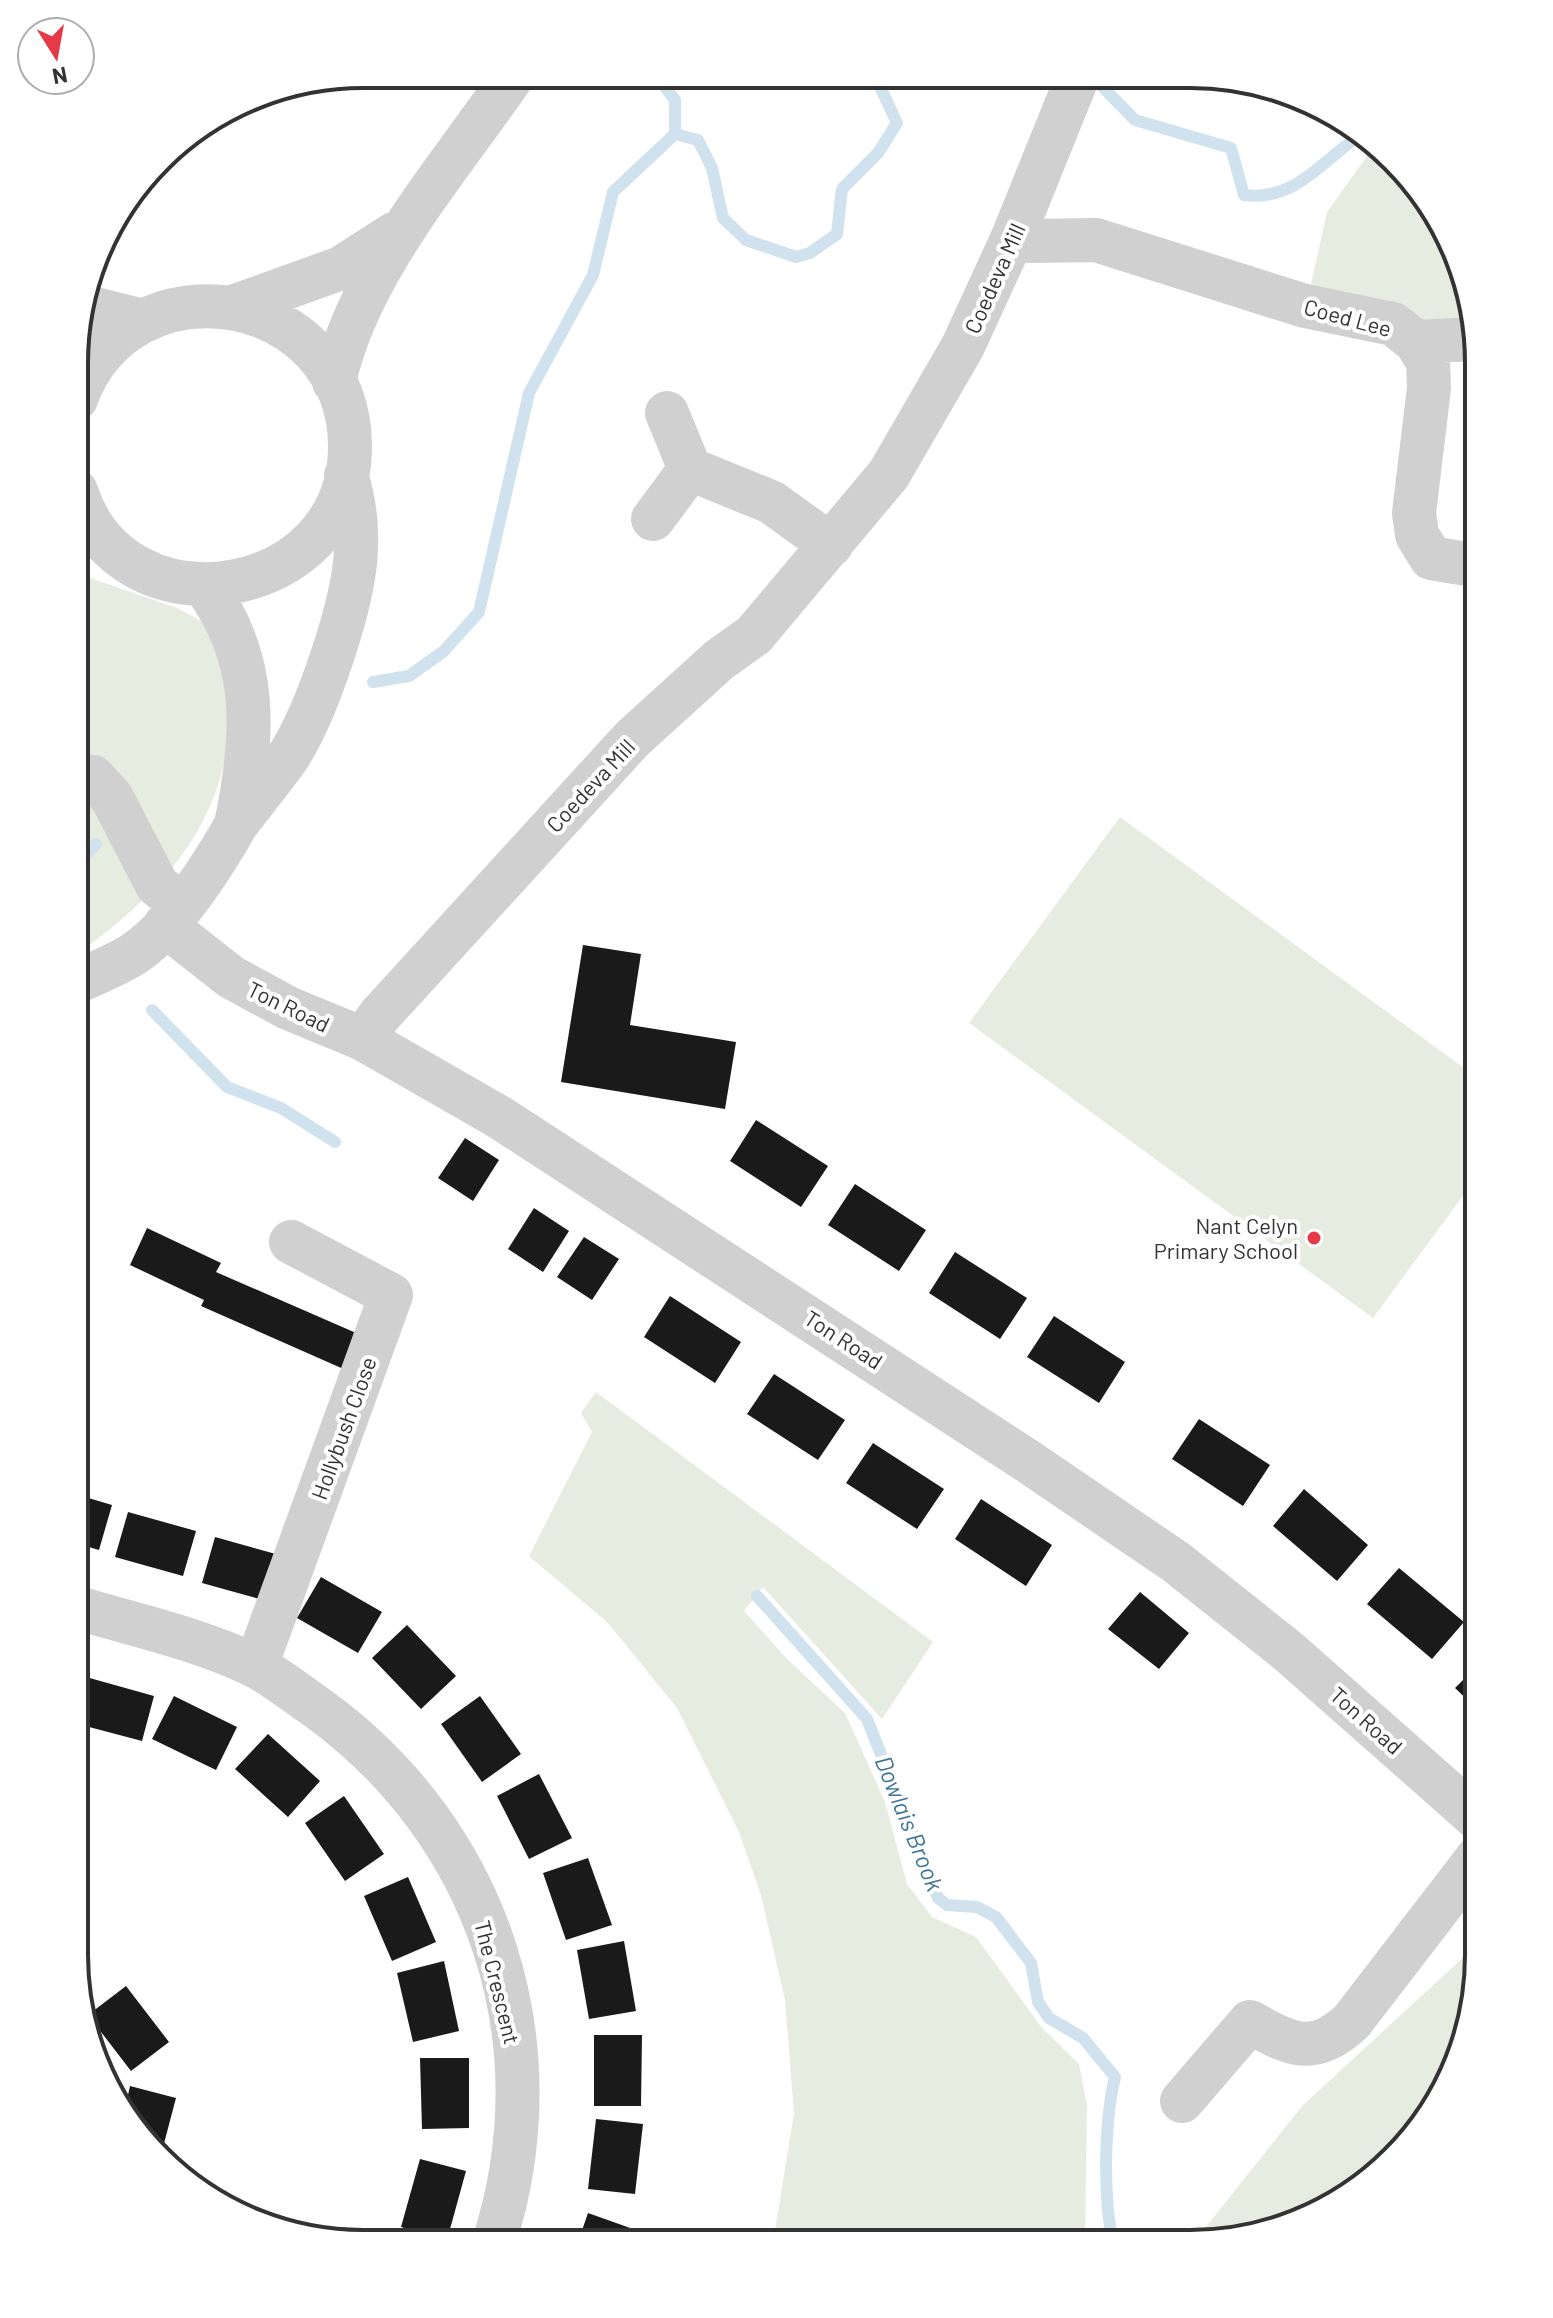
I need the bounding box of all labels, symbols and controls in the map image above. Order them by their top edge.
north arrow [16,16,96,96]
text: N [50,62,70,91]
street label: Coedeva Mill [958,219,1030,337]
street label: Coed Lee [1301,293,1395,341]
street label: Coedeva Mill [540,733,640,837]
street label: Ton Road [244,975,334,1037]
place label: Nant Celyn Primary School [1154,1212,1298,1263]
marker: Nant Celyn Primary School [1305,1229,1323,1247]
street label: Ton Road [800,1304,888,1374]
street label: Hollybush Close [305,1353,381,1503]
street label: Ton Road [1326,1681,1408,1759]
water label: Dowlais Brook [870,1751,950,1895]
street label: The Crescent [470,1917,526,2047]

